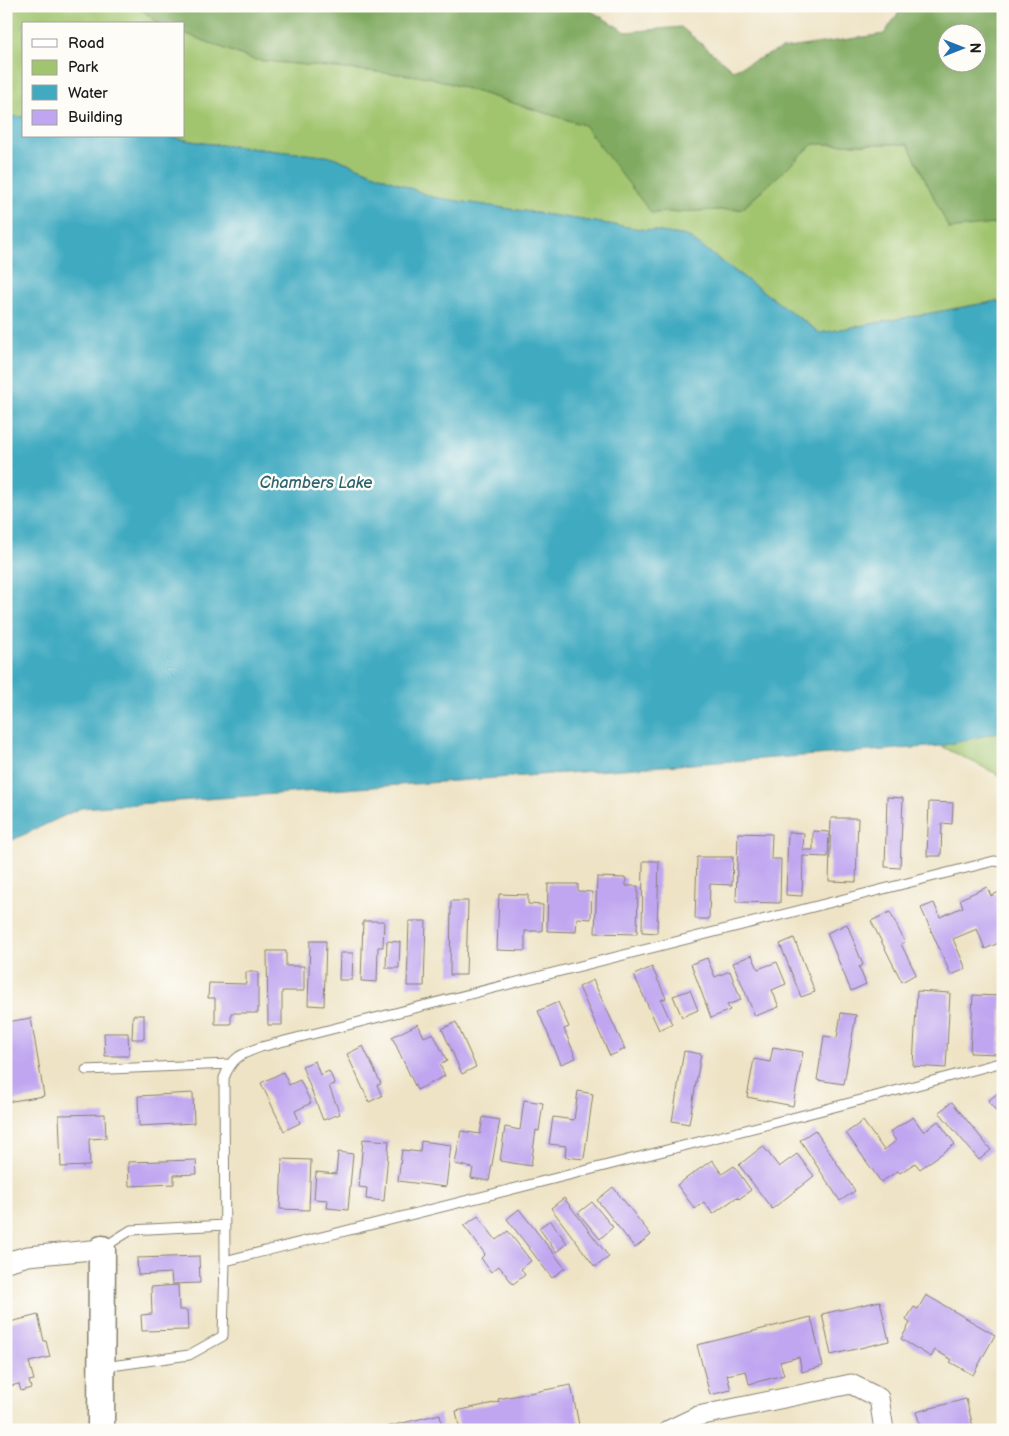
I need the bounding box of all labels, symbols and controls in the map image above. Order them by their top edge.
legend [22,22,185,138]
north arrow [936,22,986,72]
text: Road [68,34,104,53]
text: N [966,43,983,53]
text: Park [68,58,99,77]
text: Water [68,84,108,103]
text: Building [68,108,123,127]
water label: Chambers Lake [259,474,373,493]

